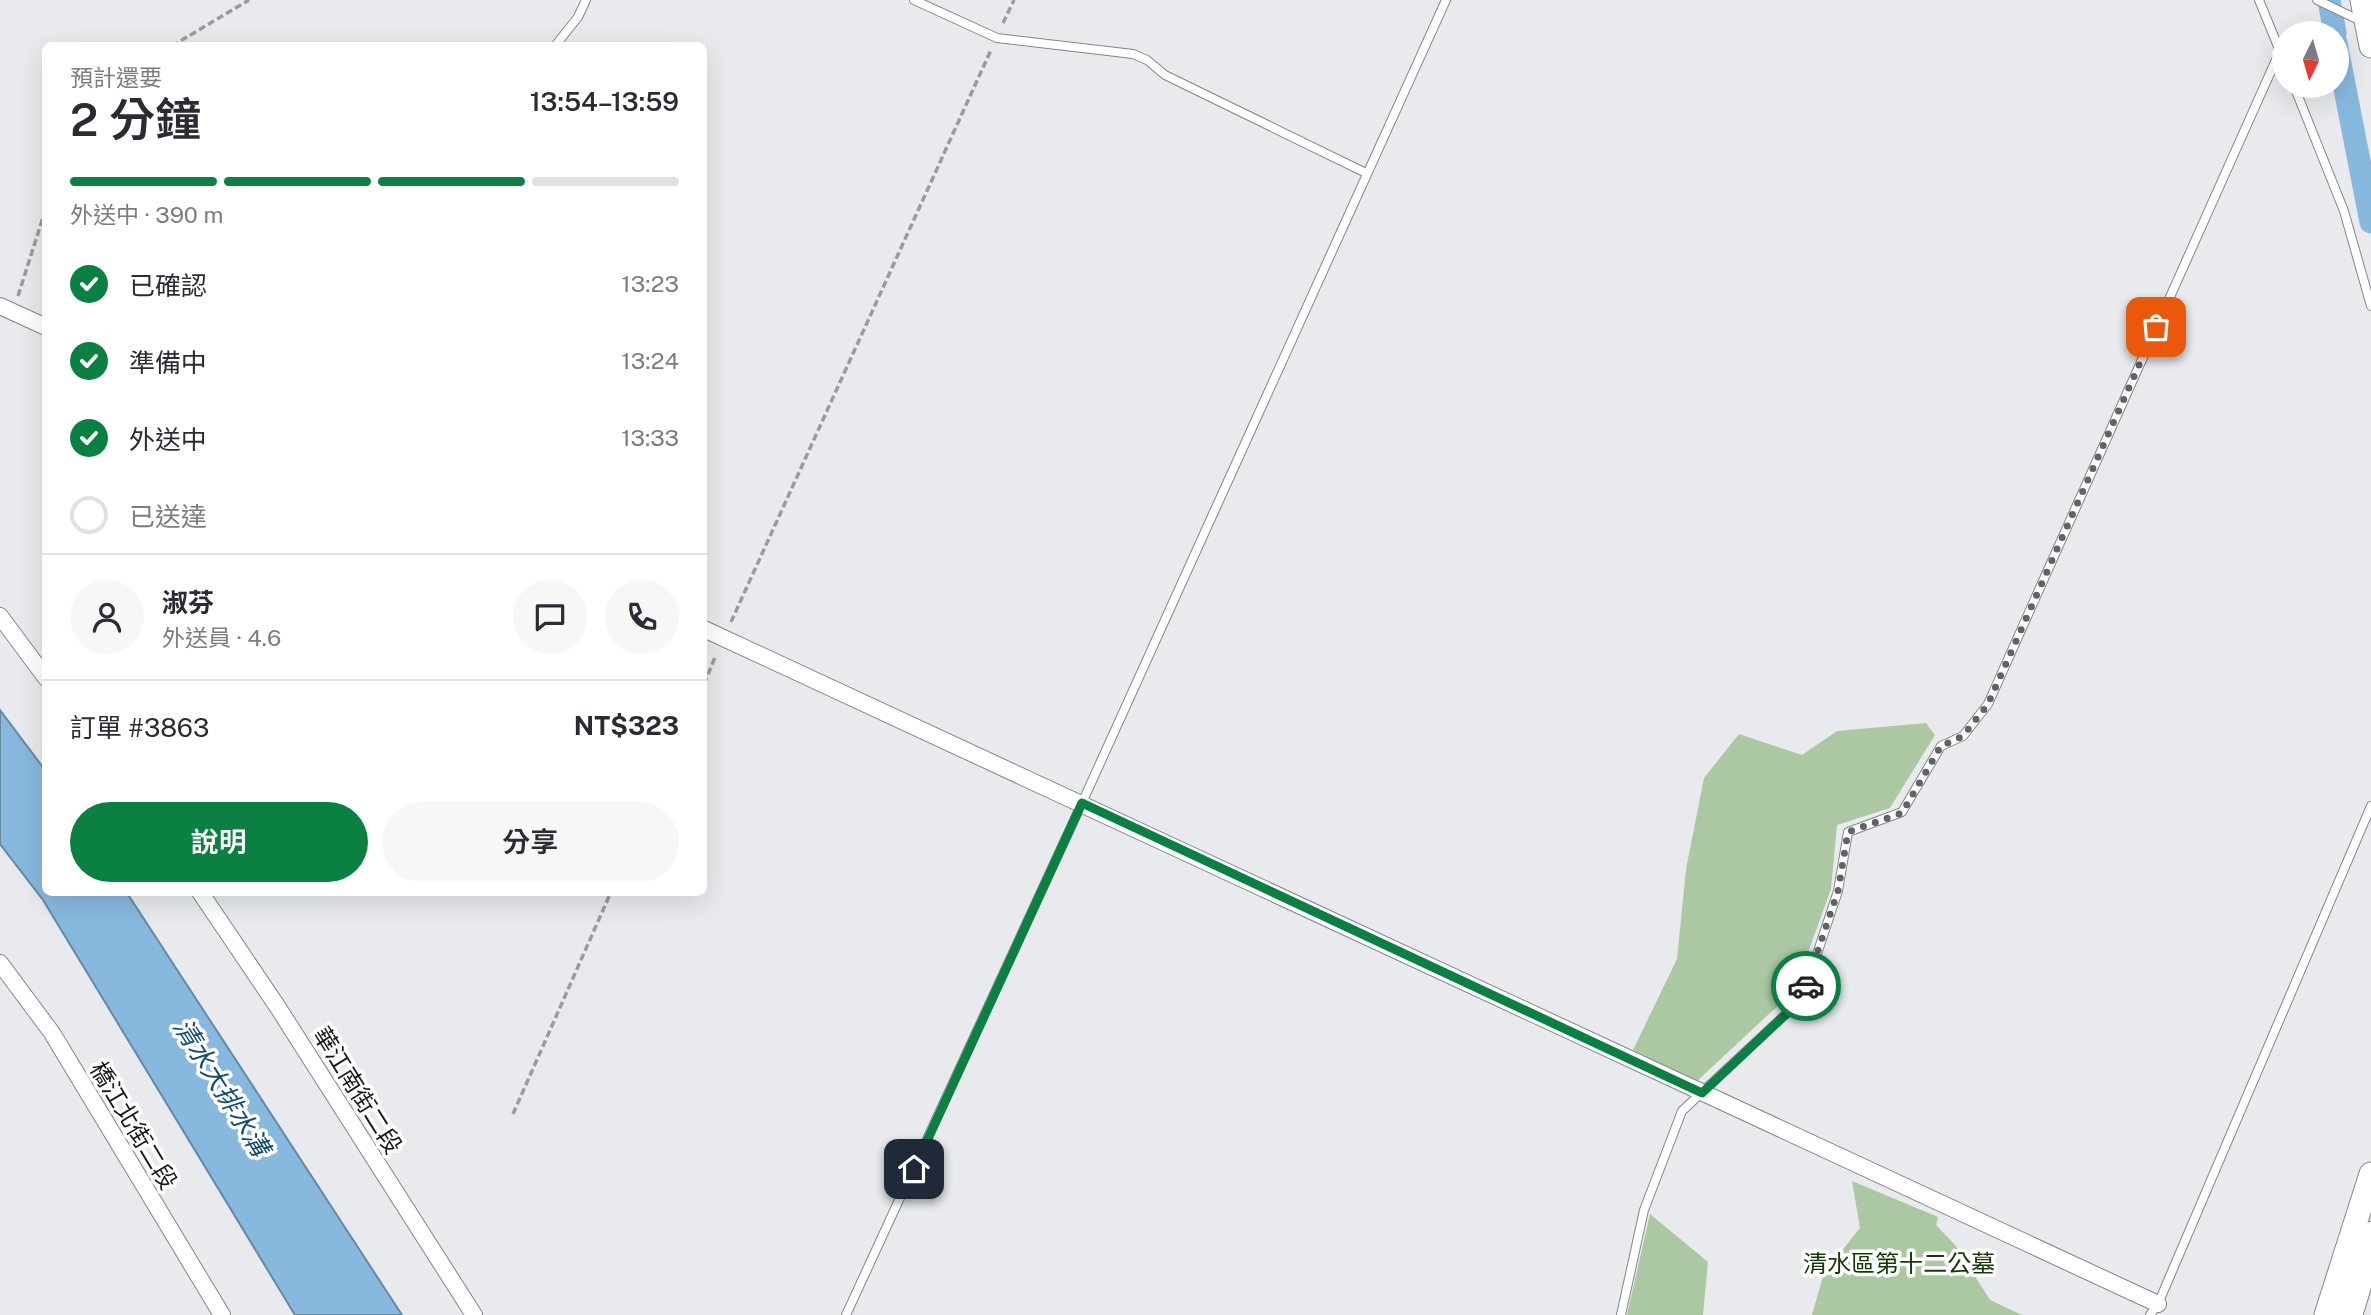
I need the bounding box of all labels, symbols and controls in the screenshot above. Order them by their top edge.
north arrow [2272,21,2348,98]
map controls [2272,21,2349,98]
text: 預計還要 [70,64,162,91]
text: 13:54–13:59 [530,86,679,117]
text: 2 分鐘 [70,92,201,146]
text: 外送中 · 390 m [70,201,223,228]
icon: check [70,265,108,303]
text: 已確認 [129,270,207,301]
text: 13:23 [621,270,679,297]
pin [2126,297,2186,357]
icon: bag [2137,308,2175,346]
icon: check [70,342,108,380]
text: 準備中 [129,347,207,378]
text: 13:24 [621,347,679,374]
icon: check [70,419,108,457]
text: 外送中 [129,424,207,455]
text: 13:33 [621,424,679,451]
text: 已送達 [129,501,207,532]
button: person [70,580,144,654]
button: chat [513,580,587,654]
button: phone [605,580,679,654]
text: 淑芬 [162,587,214,618]
text: 外送員 · 4.6 [162,624,281,651]
text: NT$323 [574,710,679,741]
text: 訂單 #3863 [70,712,209,743]
button: 說明 [70,802,368,882]
button: 分享 [382,802,679,882]
courier [1771,951,1841,1021]
icon: car [1787,967,1825,1005]
water label: 清水大排水溝 [168,1013,279,1165]
street label: 華江南街二段 [308,1022,408,1158]
street label: 橋江北街二段 [85,1056,183,1194]
pin [884,1139,944,1199]
icon: home [895,1150,933,1188]
park label: 清水區第十二公墓 [1803,1249,1995,1277]

